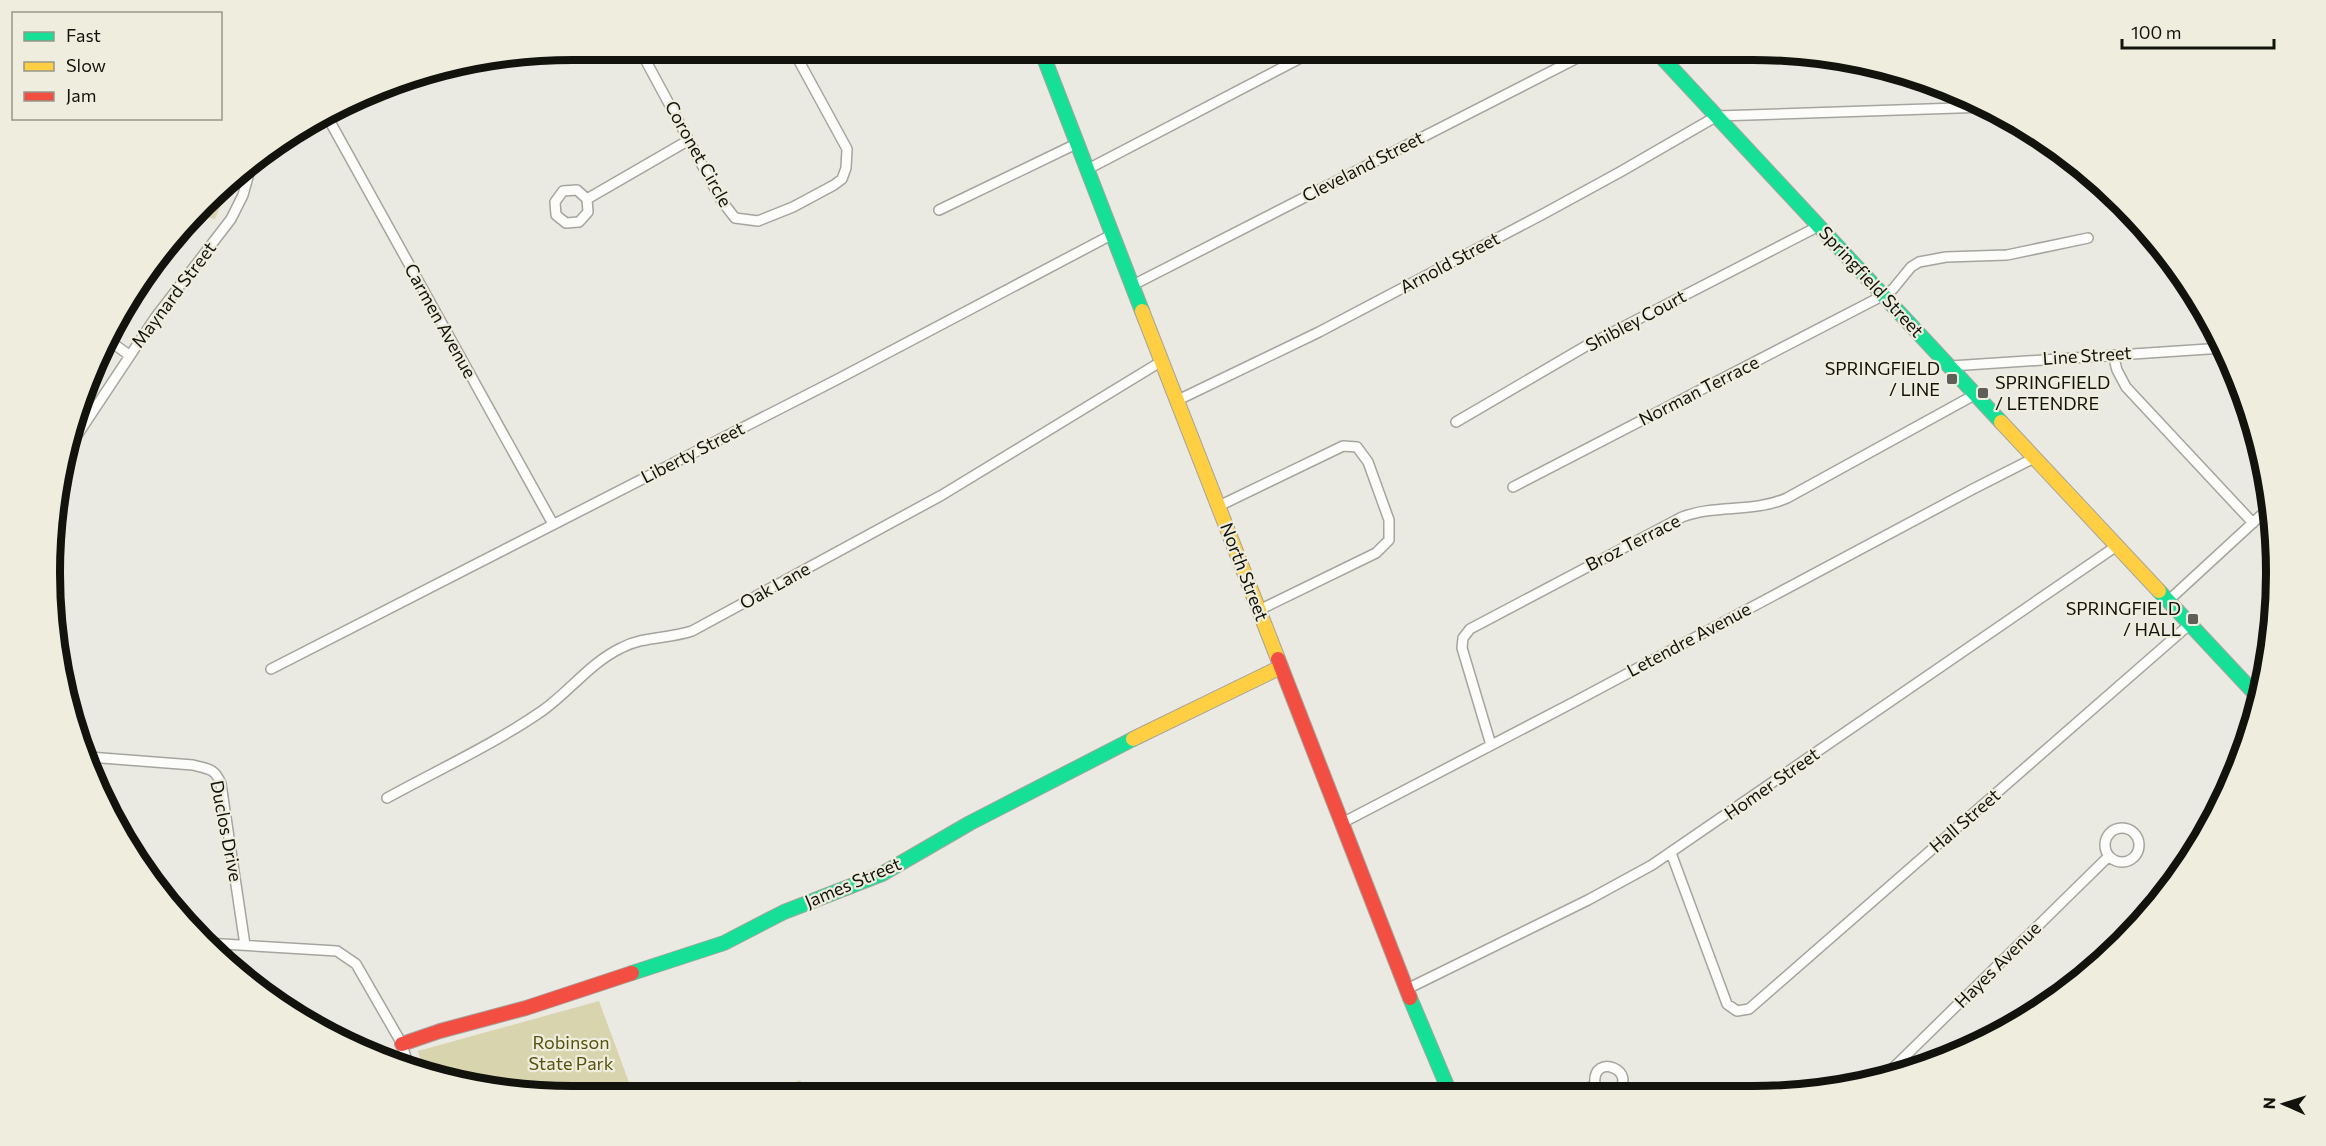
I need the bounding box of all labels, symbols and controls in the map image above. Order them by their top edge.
legend [12,12,222,120]
scale bar [2122,12,2274,50]
text: 100 m [2131,21,2181,43]
text: Fast [66,24,101,46]
text: Slow [66,54,106,76]
text: Jam [66,84,96,106]
street label: Coronet Circle [661,97,737,210]
street label: Cleveland Street [1298,126,1427,206]
street label: Springfield Street [1815,221,1929,341]
street label: Arnold Street [1396,227,1503,298]
street label: Maynard Street [126,237,220,352]
street label: Carmen Avenue [400,259,482,382]
street label: Shibley Court [1582,284,1689,356]
street label: Line Street [2042,341,2132,369]
street label: Norman Terrace [1635,350,1762,430]
place label: SPRINGFIELD / LINE [1825,357,1940,400]
place label: SPRINGFIELD / LETENDRE [1995,371,2110,414]
marker: SPRINGFIELD / LINE [1945,372,1959,386]
marker: SPRINGFIELD / LETENDRE [1976,386,1990,400]
street label: Liberty Street [637,417,748,488]
street label: Broz Terrace [1582,509,1684,575]
street label: North Street [1216,519,1274,624]
street label: Oak Lane [736,557,813,613]
street label: Letendre Avenue [1623,597,1754,681]
place label: SPRINGFIELD / HALL [2066,597,2181,640]
marker: SPRINGFIELD / HALL [2186,612,2200,626]
street label: Homer Street [1720,742,1823,824]
street label: Duclos Drive [206,778,248,883]
street label: Hall Street [1925,784,2004,857]
street label: James Street [801,852,904,912]
street label: Hayes Avenue [1950,917,2045,1012]
park label: Robinson State Park [528,1031,614,1074]
north arrow [2254,1074,2314,1134]
text: N [2259,1097,2278,1110]

